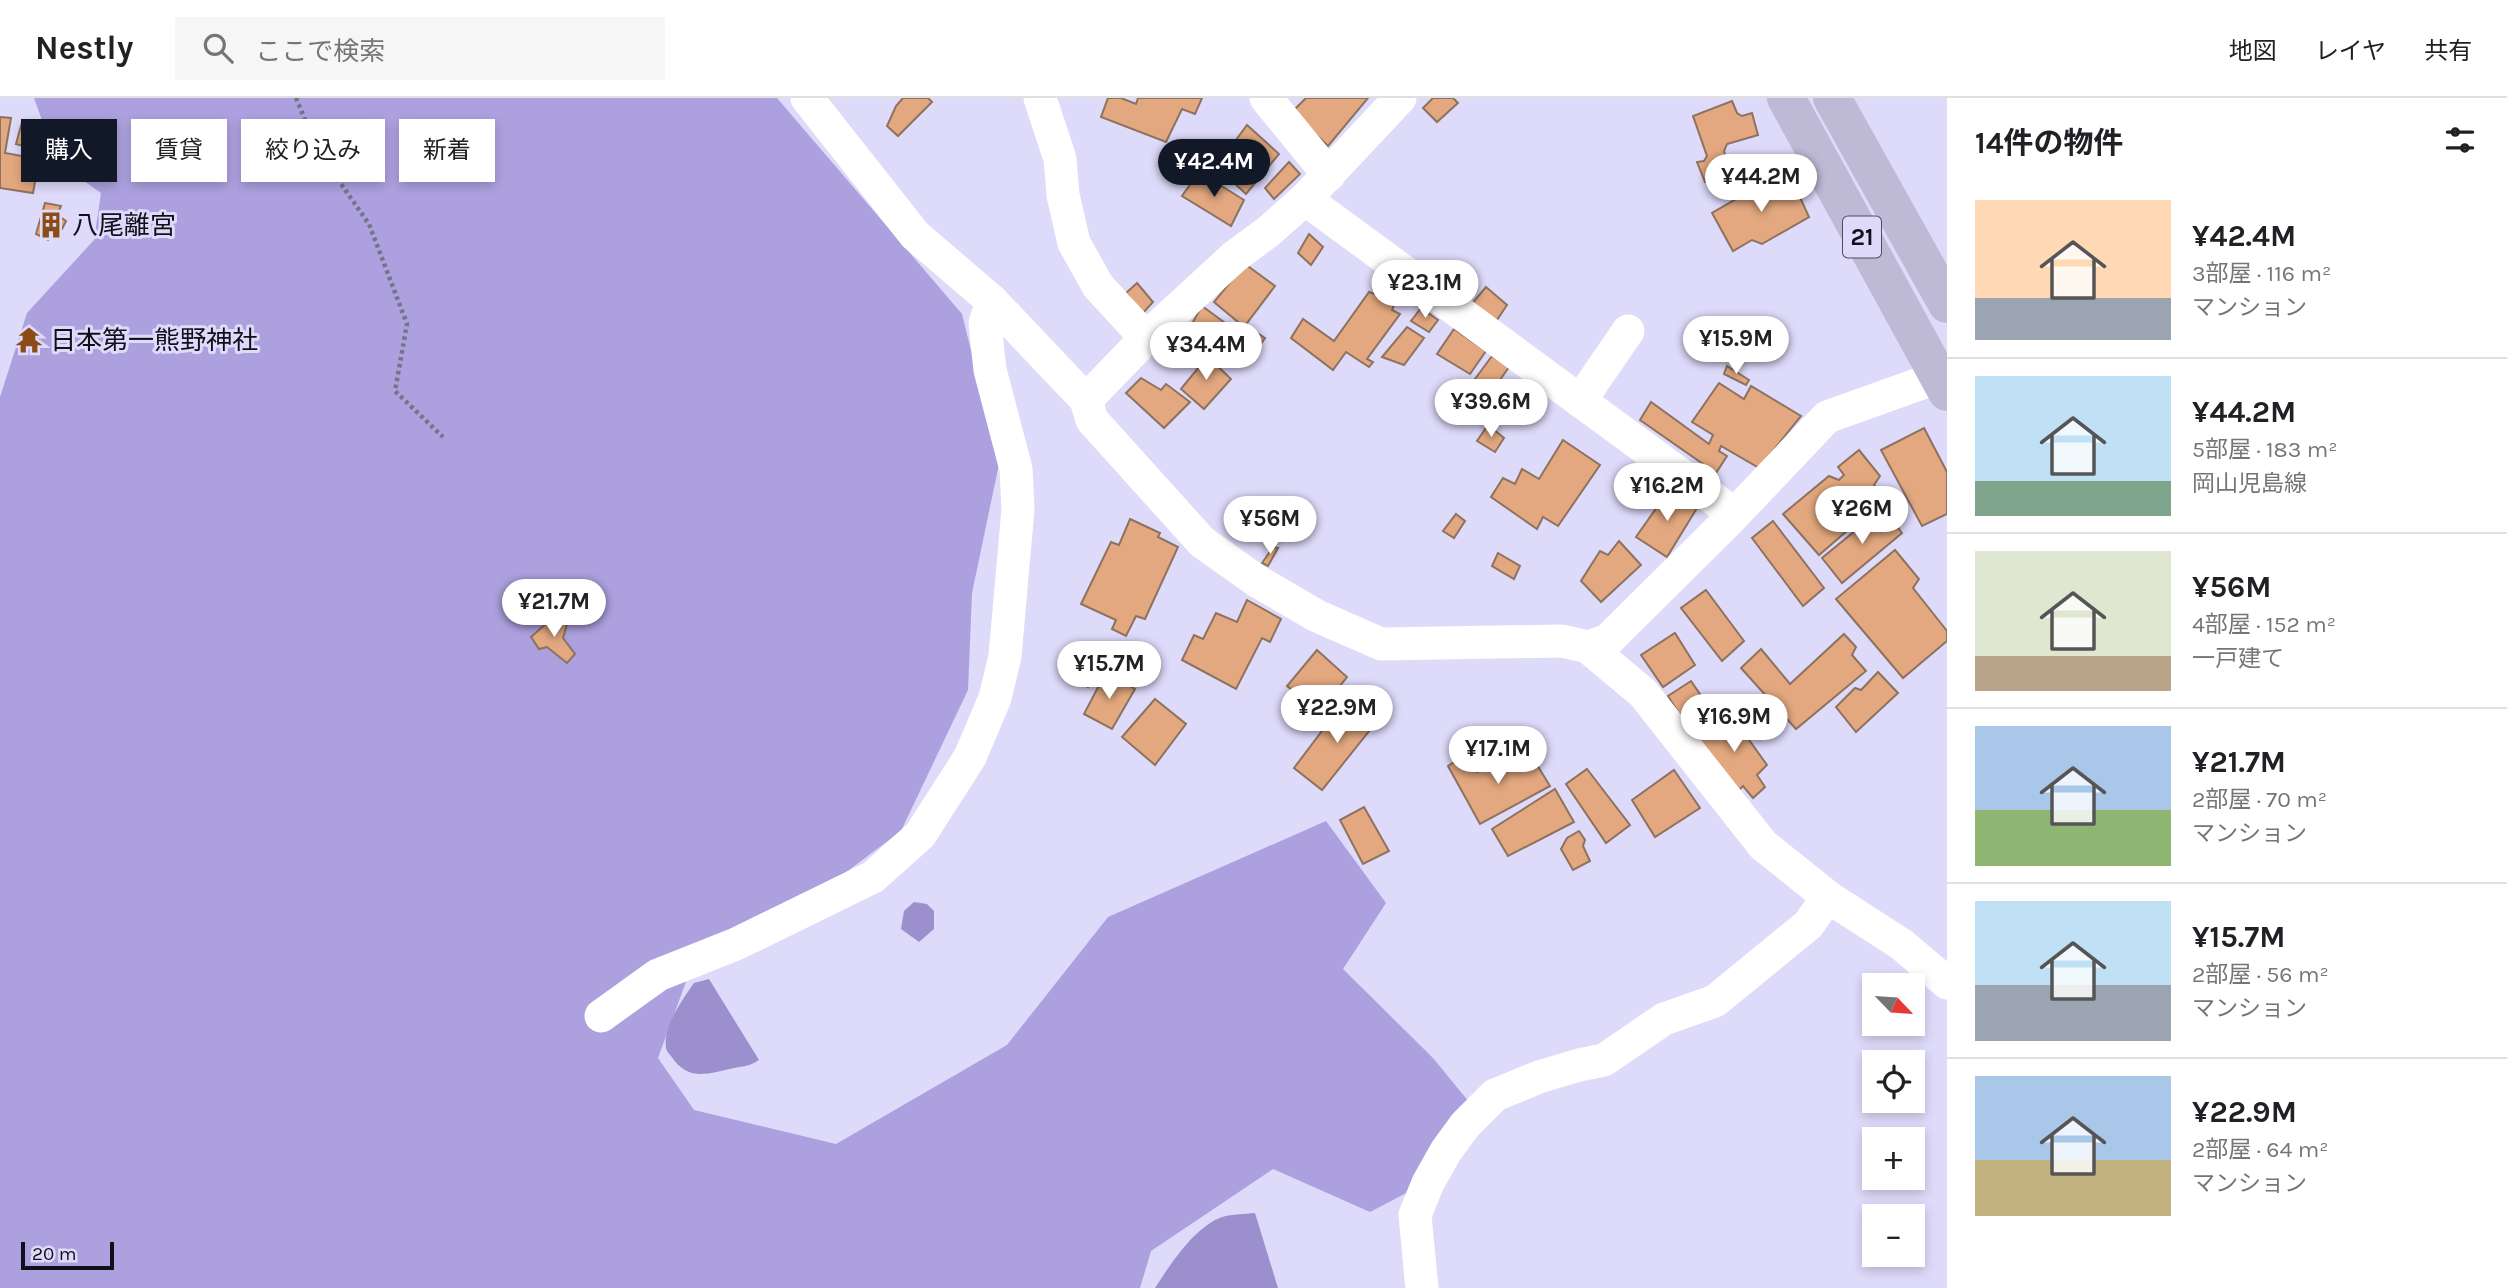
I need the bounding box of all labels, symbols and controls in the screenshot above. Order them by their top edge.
search box [175,17,665,80]
text: Nestly [35,29,133,67]
icon: search [199,29,237,67]
text: ここで検索 [255,36,385,67]
text: 地図 [2229,37,2277,65]
text: レイヤ [2315,37,2386,65]
text: 共有 [2424,37,2472,65]
chip: 購入 [21,119,117,182]
chip: 賃貸 [131,119,227,182]
chip: 絞り込み [241,119,385,182]
chip: 新着 [399,119,495,182]
icon: filters [2441,121,2479,159]
text: 14件の物件 [1975,125,2124,161]
pin: ¥42.4M [1157,140,1271,199]
text: ¥42.4M [1174,148,1254,175]
pin: ¥44.2M [1704,155,1818,214]
text: ¥44.2M [1721,163,1801,190]
building icon: 八尾離宮 [36,210,66,240]
place label: 八尾離宮 [72,210,176,241]
road number: 21 [1843,217,1881,258]
text: ¥42.4M [2192,218,2296,254]
icon: home [2031,228,2115,312]
pin: ¥23.1M [1368,260,1482,320]
text: 3部屋 · 116 m² [2192,260,2331,287]
text: ¥23.1M [1388,269,1462,296]
text: マンション [2192,294,2307,321]
pin: ¥15.9M [1679,316,1793,376]
pin: ¥34.4M [1149,322,1263,382]
temple icon: 日本第一熊野神社 [14,325,44,355]
place label: 日本第一熊野神社 [50,325,258,356]
text: ¥15.9M [1699,325,1773,352]
text: ¥34.4M [1166,331,1246,358]
pin: ¥39.6M [1434,380,1548,439]
text: ¥39.6M [1451,388,1531,415]
text: ¥44.2M [2192,394,2296,430]
icon: home [2031,404,2115,488]
text: 5部屋 · 183 m² [2192,436,2338,463]
pin: ¥16.2M [1610,464,1724,523]
text: 岡山児島線 [2192,470,2307,497]
text: ¥16.2M [1630,472,1704,499]
pin: ¥26M [1821,486,1903,546]
text: ¥26M [1831,495,1893,522]
pin: ¥56M [1229,496,1311,556]
text: ¥56M [1240,505,1300,532]
text: ¥56M [2192,569,2272,605]
icon: home [2031,579,2115,663]
pin: ¥21.7M [497,580,611,639]
text: ¥21.7M [518,588,590,615]
text: 4部屋 · 152 m² [2192,611,2336,638]
pin: ¥15.7M [1052,642,1166,701]
text: 一戸建て [2192,645,2284,672]
text: ¥15.7M [1073,650,1145,677]
pin: ¥22.9M [1280,686,1394,745]
text: ¥22.9M [1297,694,1377,721]
pin: ¥16.9M [1677,694,1791,754]
text: ¥16.9M [1697,703,1771,730]
pin: ¥17.1M [1441,726,1555,786]
text: ¥17.1M [1465,735,1531,762]
text: ¥21.7M [2192,744,2286,780]
icon: home [2031,754,2115,838]
text: 2部屋 · 70 m² [2192,786,2327,813]
text: マンション [2192,820,2307,847]
text: ¥15.7M [2192,919,2285,955]
icon: home [2031,929,2115,1013]
text: 2部屋 · 56 m² [2192,961,2329,988]
north arrow [1862,973,1925,1036]
map controls [1862,973,1925,1267]
text: マンション [2192,995,2307,1022]
button: locate [1862,1050,1925,1113]
text: ¥22.9M [2192,1094,2297,1130]
icon: home [2031,1104,2115,1188]
button: + [1862,1127,1925,1190]
text: 2部屋 · 64 m² [2192,1136,2329,1163]
text: マンション [2192,1170,2307,1197]
button: − [1862,1204,1925,1267]
scale bar [21,1239,114,1271]
text: 20 m [32,1243,77,1265]

